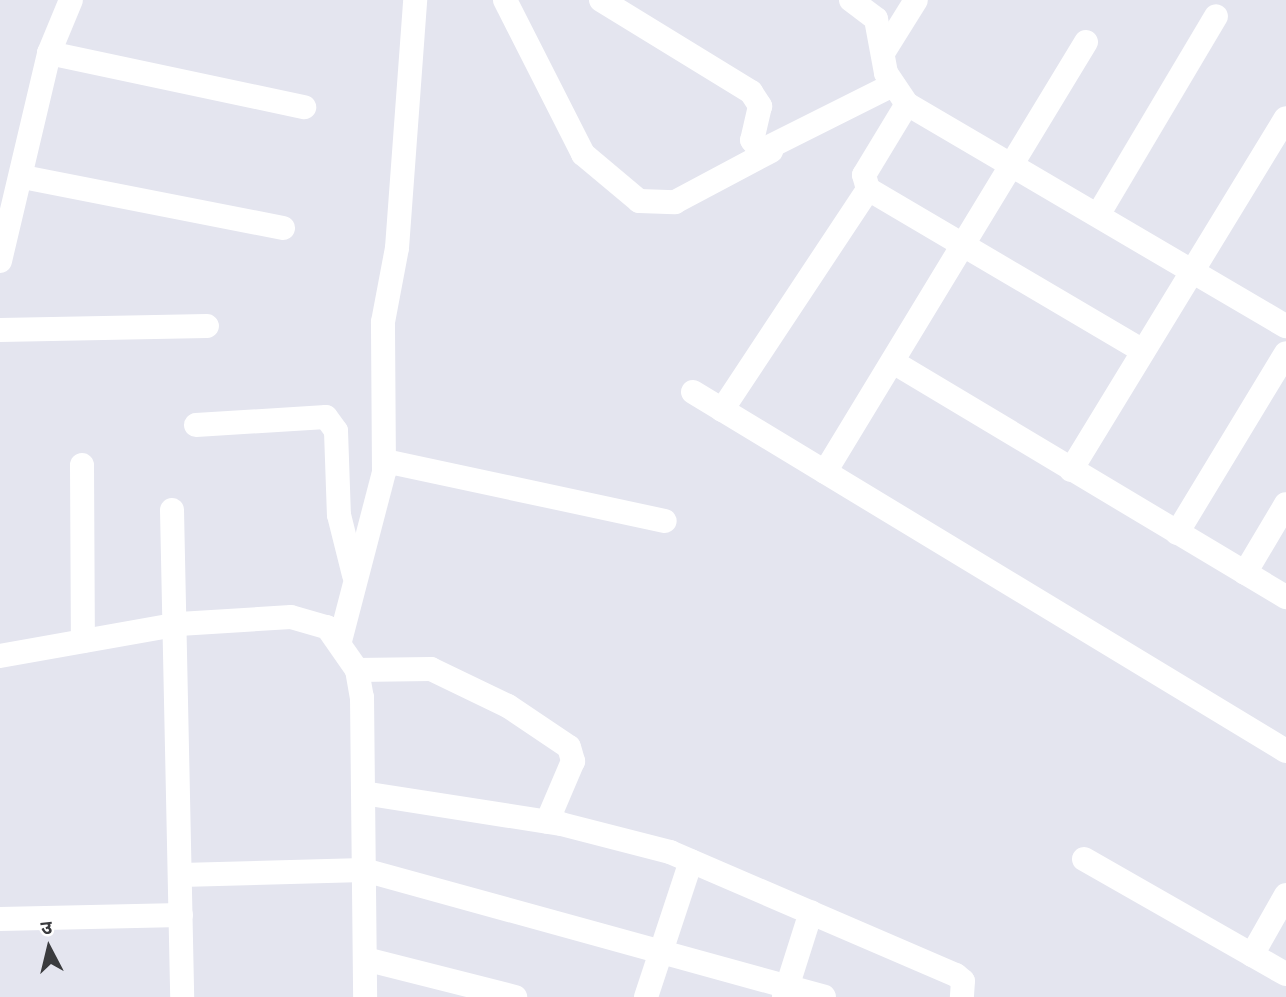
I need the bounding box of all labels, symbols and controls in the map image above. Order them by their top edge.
north arrow [14,913,84,983]
text: उ [39,914,54,941]

